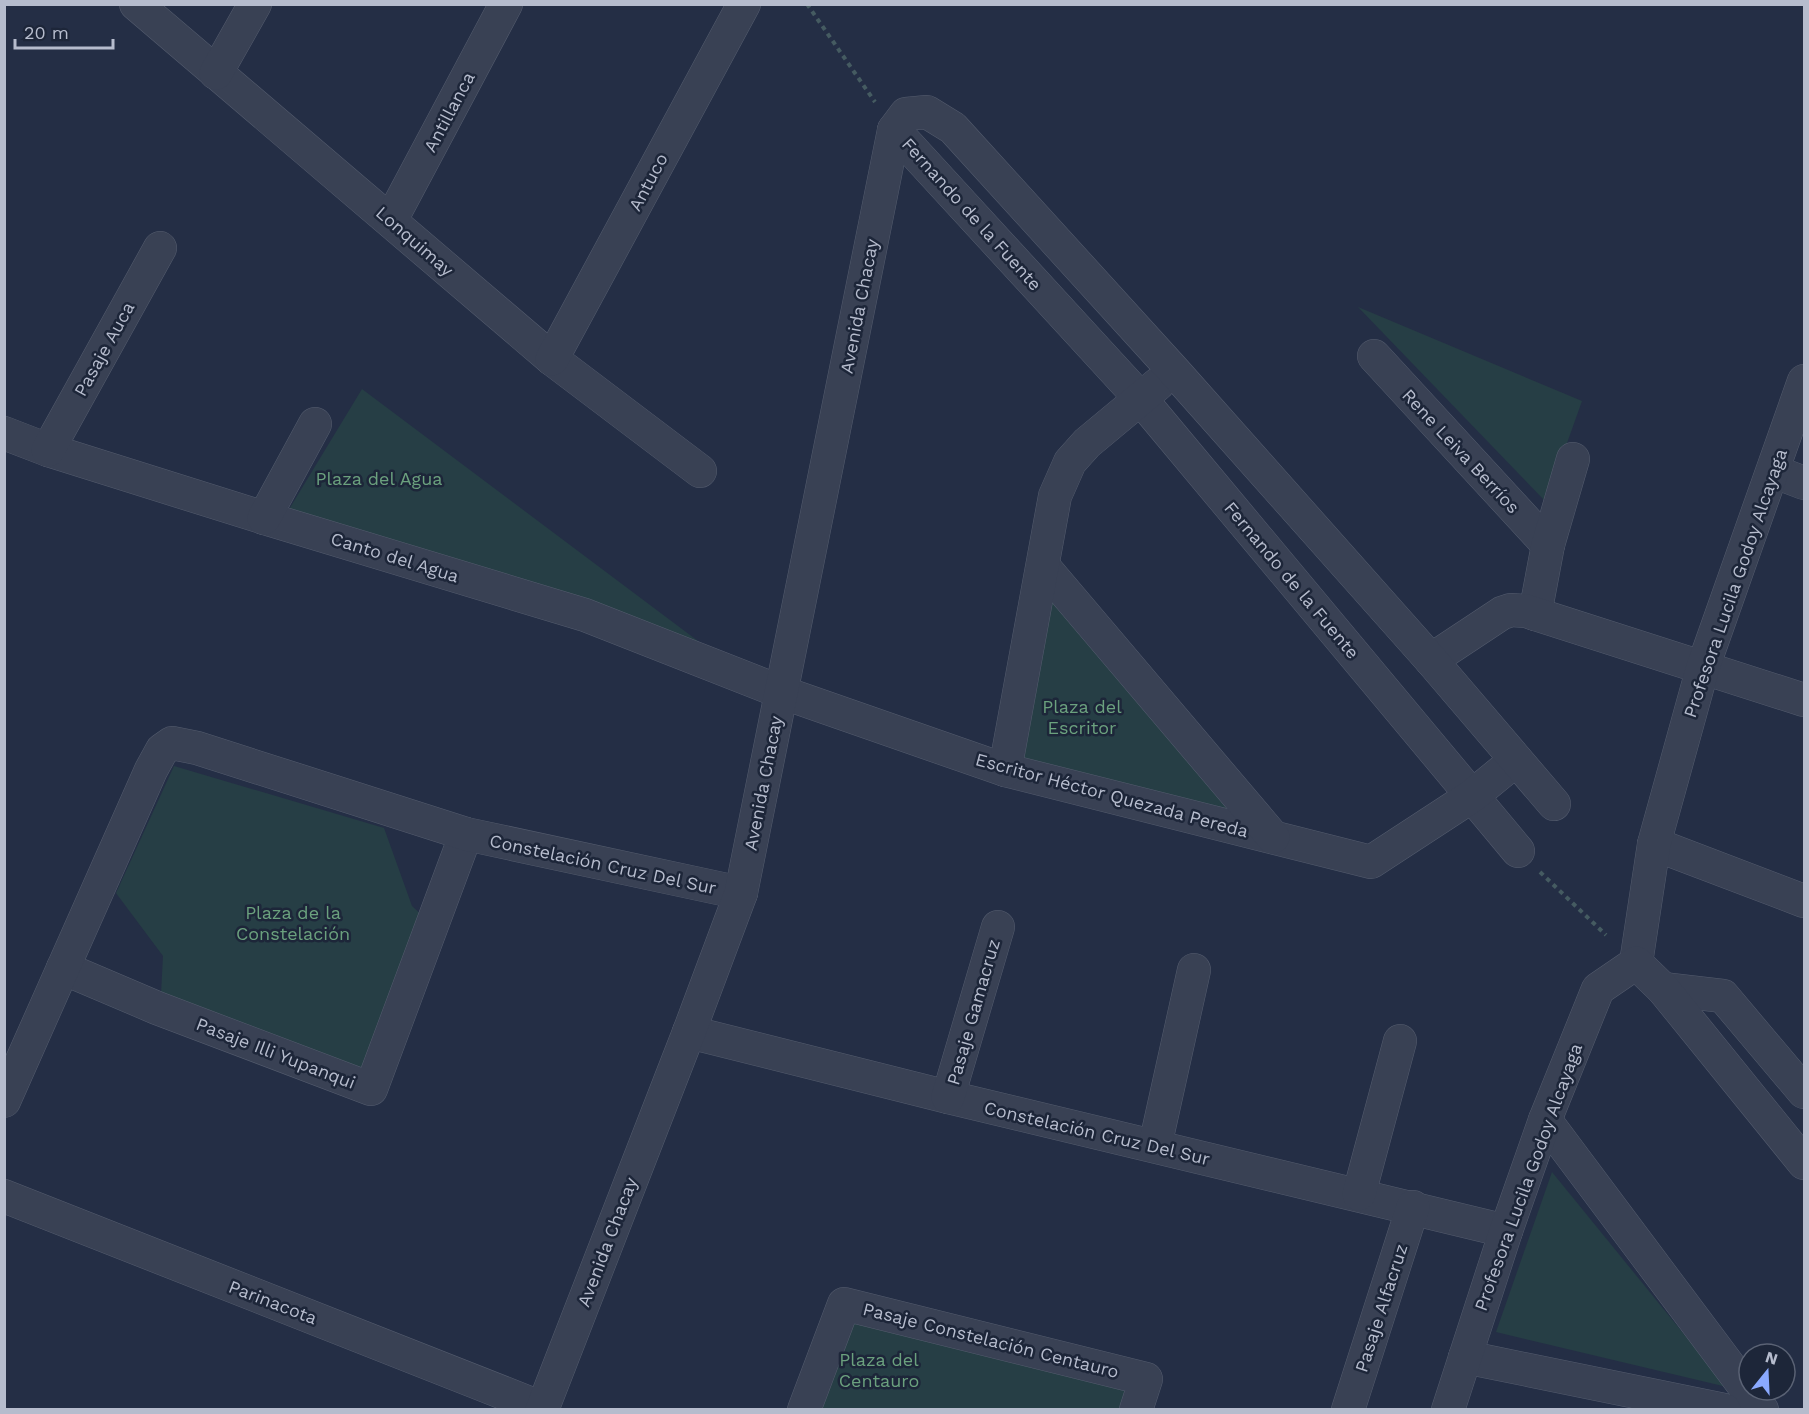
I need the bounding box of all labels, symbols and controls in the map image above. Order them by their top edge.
scale bar [15,12,112,50]
text: 20 m [24,22,69,43]
street label: Antillanca [419,68,479,156]
street label: Fernando de la Fuente [898,133,1046,295]
street label: Antuco [624,150,672,214]
street label: Lonquimay [372,202,459,281]
street label: Avenida Chacay [836,236,883,375]
street label: Pasaje Auca [69,298,139,400]
street label: Rene Leiva Berríos [1398,384,1524,518]
street label: Profesora Lucila Godoy Alcayaga [1679,446,1791,720]
park label: Plaza del Agua [316,468,442,489]
street label: Fernando de la Fuente [1220,497,1364,663]
street label: Canto del Agua [328,528,462,586]
park label: Plaza del Escritor [1042,696,1122,738]
street label: Avenida Chacay [740,713,787,852]
street label: Escritor Héctor Quezada Pereda [973,748,1251,842]
street label: Constelación Cruz Del Sur [488,830,718,898]
park label: Plaza de la Constelación [236,902,350,944]
street label: Pasaje Gamacruz [942,937,1004,1087]
street label: Pasaje Illi Yupanqui [193,1013,359,1093]
street label: Profesora Lucila Godoy Alcayaga [1470,1040,1586,1314]
street label: Constelación Cruz Del Sur [982,1097,1212,1169]
street label: Avenida Chacay [573,1174,642,1310]
street label: Pasaje Alfacruz [1350,1241,1412,1375]
street label: Parinacota [226,1276,320,1328]
street label: Pasaje Constelación Centauro [861,1298,1121,1382]
north arrow [1737,1342,1797,1402]
text: N [1763,1347,1780,1369]
park label: Plaza del Centauro [839,1349,919,1391]

